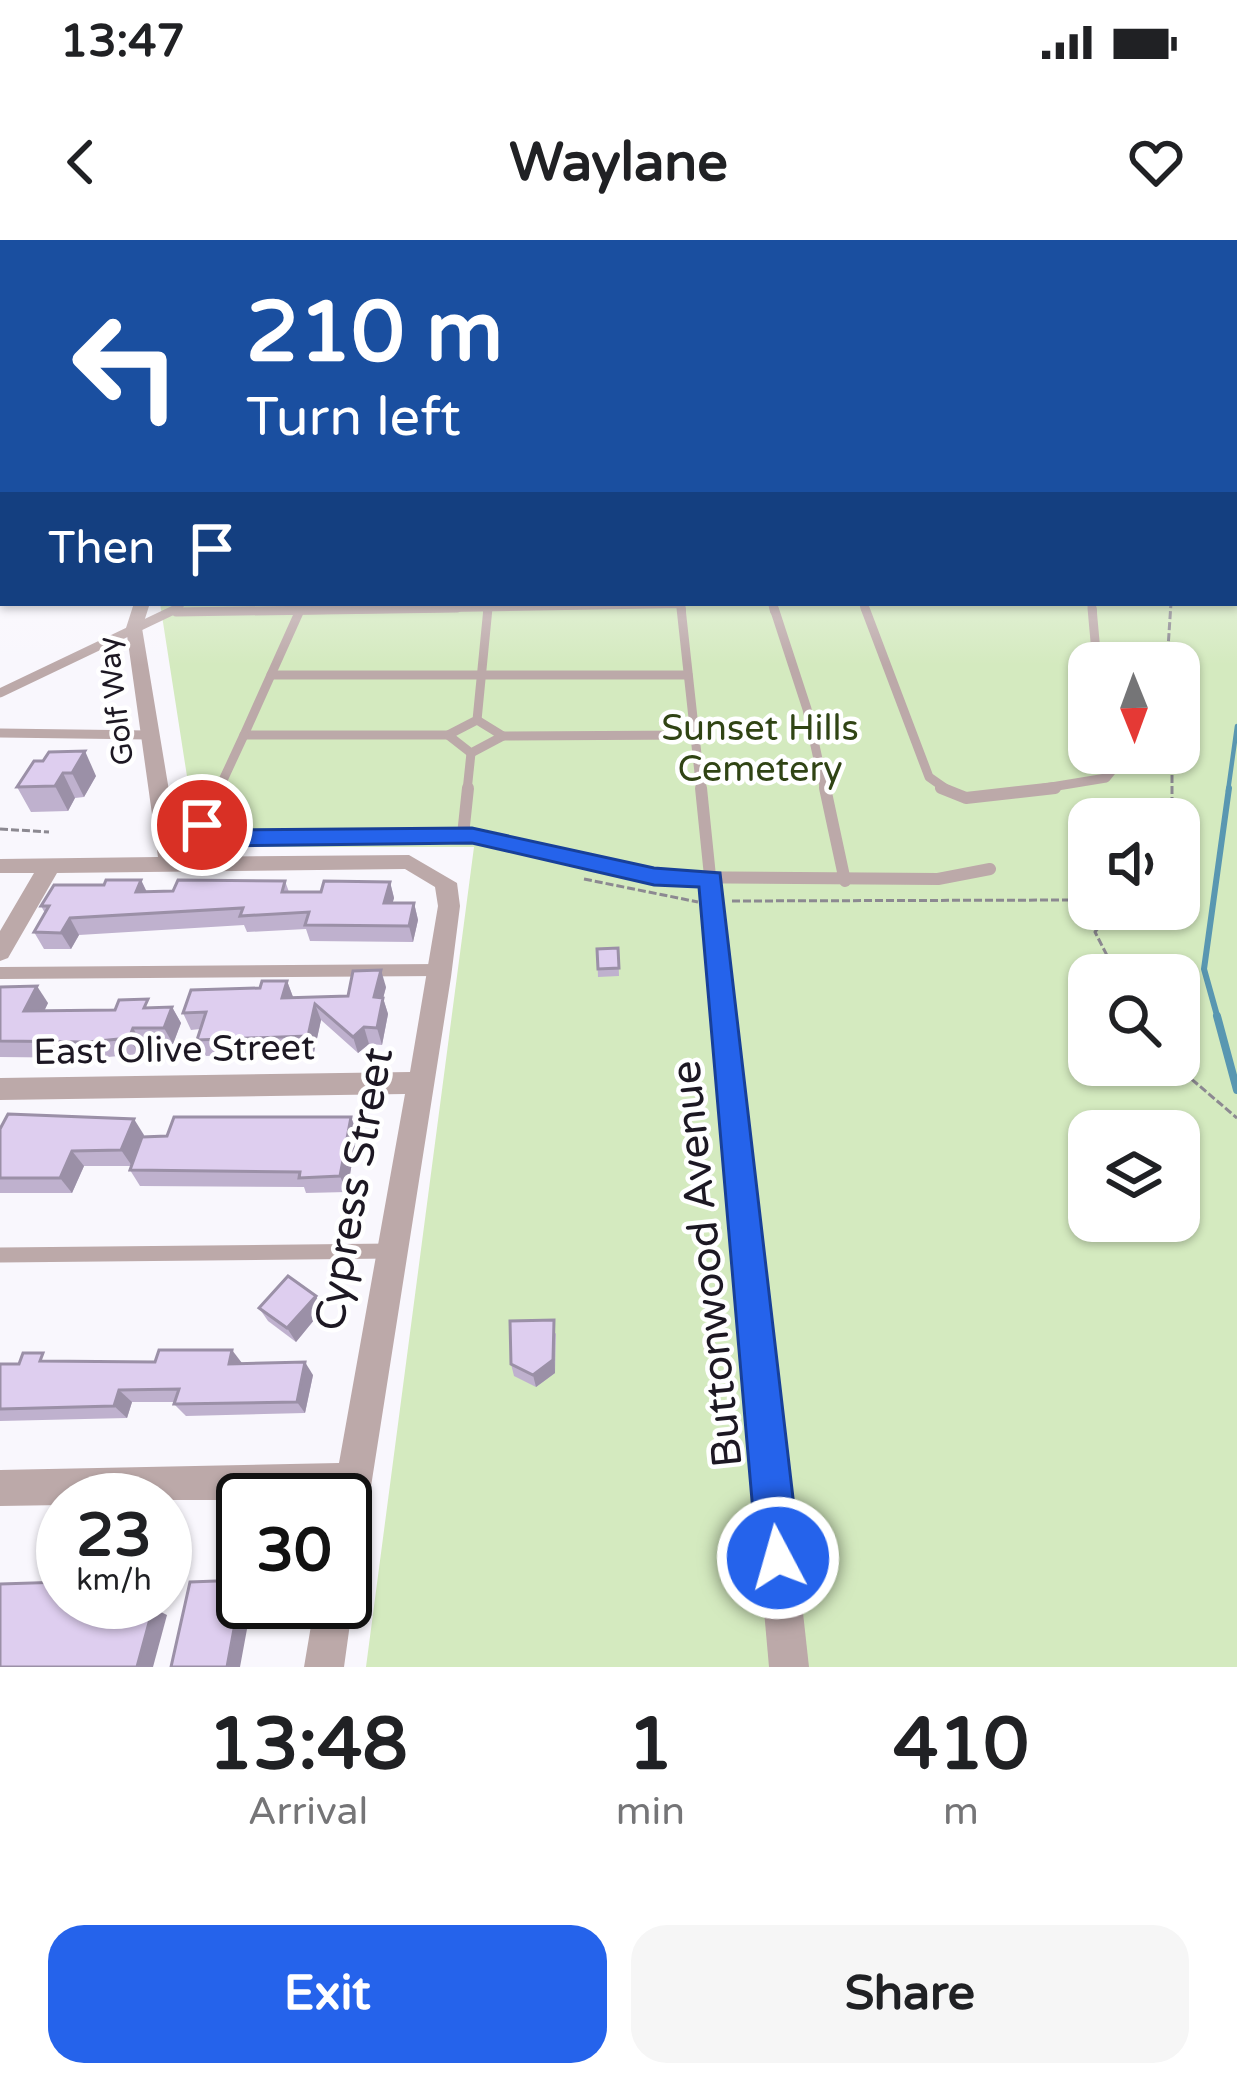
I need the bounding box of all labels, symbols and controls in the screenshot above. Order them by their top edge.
text: 13:47 [60,15,185,69]
icon: back [48,129,114,195]
icon: heart [1123,129,1189,195]
text: Waylane [509,130,728,195]
text: 210 m [246,283,503,384]
icon: left [48,288,204,444]
text: Turn left [246,385,461,450]
icon: arrive [179,516,245,582]
text: Then [48,522,155,576]
street label: Golf Way [90,634,142,768]
north arrow [1068,642,1200,774]
map controls [1068,642,1200,1242]
park label: Sunset Hills Cemetery [661,707,859,791]
pin [151,774,253,876]
icon: arrive [169,792,235,858]
button: sound [1068,798,1200,930]
button: search [1068,954,1200,1086]
street label: East Olive Street [33,1026,315,1074]
street label: Cypress Street [304,1043,404,1335]
street label: Buttonwood Avenue [660,1058,754,1470]
button: layers [1068,1110,1200,1242]
speed limit sign: 30 [216,1473,372,1629]
position arrow [715,1495,841,1621]
text: 23 [76,1500,152,1572]
text: km/h [76,1562,152,1599]
text: 13:48 [208,1702,408,1789]
text: 1 [628,1702,673,1789]
text: 410 [893,1702,1029,1789]
text: Arrival [248,1788,368,1835]
text: min [616,1788,685,1835]
text: m [943,1788,979,1835]
button: Exit [48,1925,607,2063]
button: Share [631,1925,1189,2063]

